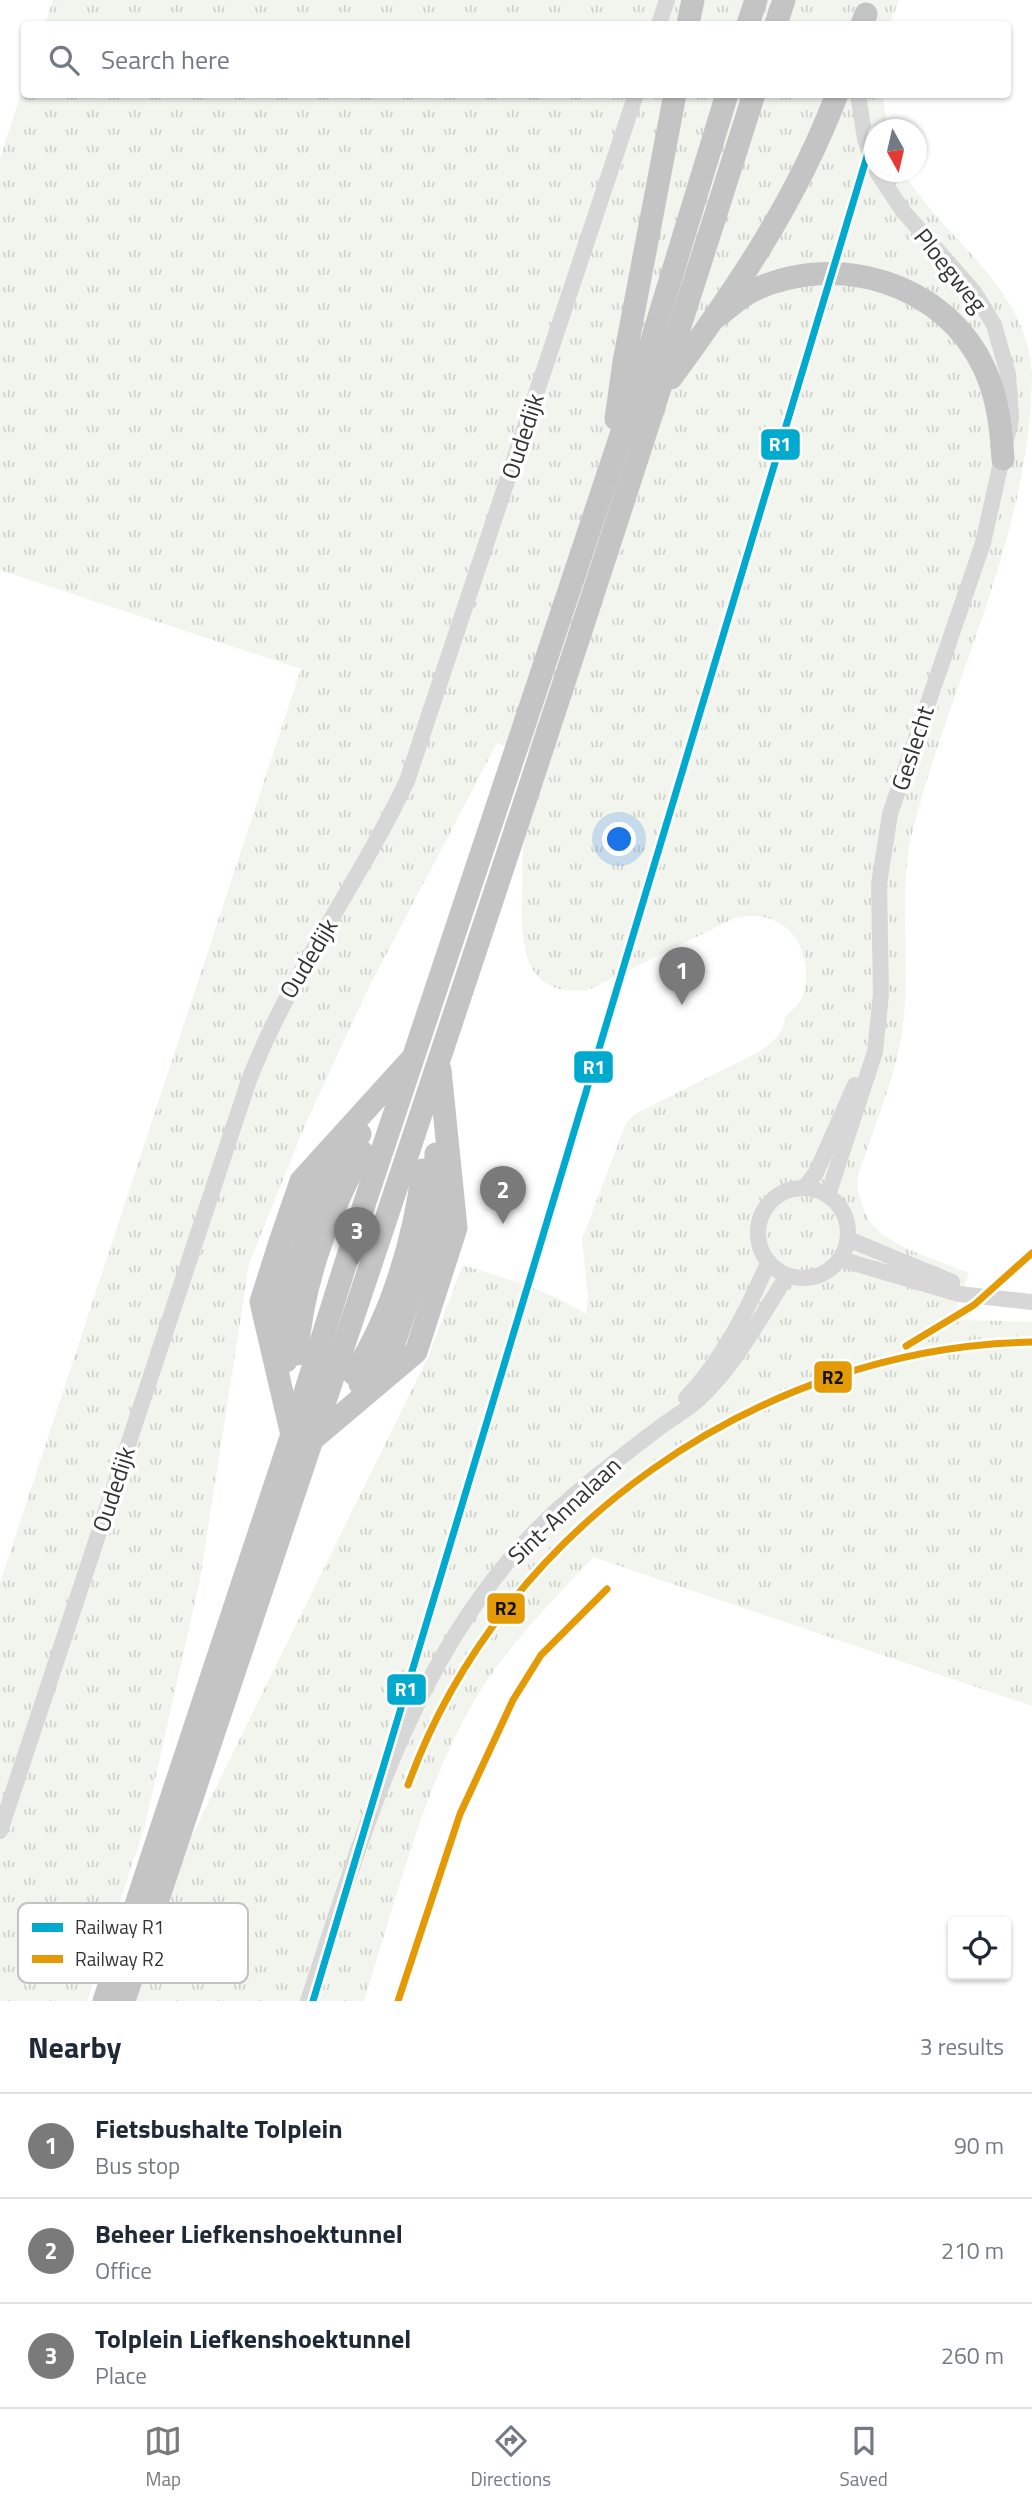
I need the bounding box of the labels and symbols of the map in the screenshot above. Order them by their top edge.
north arrow [864,119,927,182]
street label: Ploegweg [906,220,996,320]
street label: Oudedijk [491,388,553,483]
line badge: R1 [760,428,801,461]
text: R1 [769,429,791,458]
street label: Geslecht [881,700,943,795]
your location [602,822,636,856]
street label: Oudedijk [270,911,346,1005]
pin: 1 [659,947,705,1005]
line badge: R1 [573,1050,614,1084]
text: R1 [583,1052,605,1081]
pin: 2 [480,1166,526,1224]
pin: 3 [334,1207,380,1265]
line badge: R2 [813,1360,853,1394]
text: R2 [822,1362,844,1391]
street label: Oudedijk [82,1441,144,1536]
street label: Sint-Annalaan [499,1448,629,1572]
line badge: R2 [486,1592,526,1625]
text: R2 [495,1593,517,1622]
line badge: R1 [386,1673,427,1706]
text: R1 [395,1674,417,1703]
legend [18,1903,248,1983]
text: Railway R1 [75,1912,164,1941]
text: Railway R2 [75,1944,164,1973]

